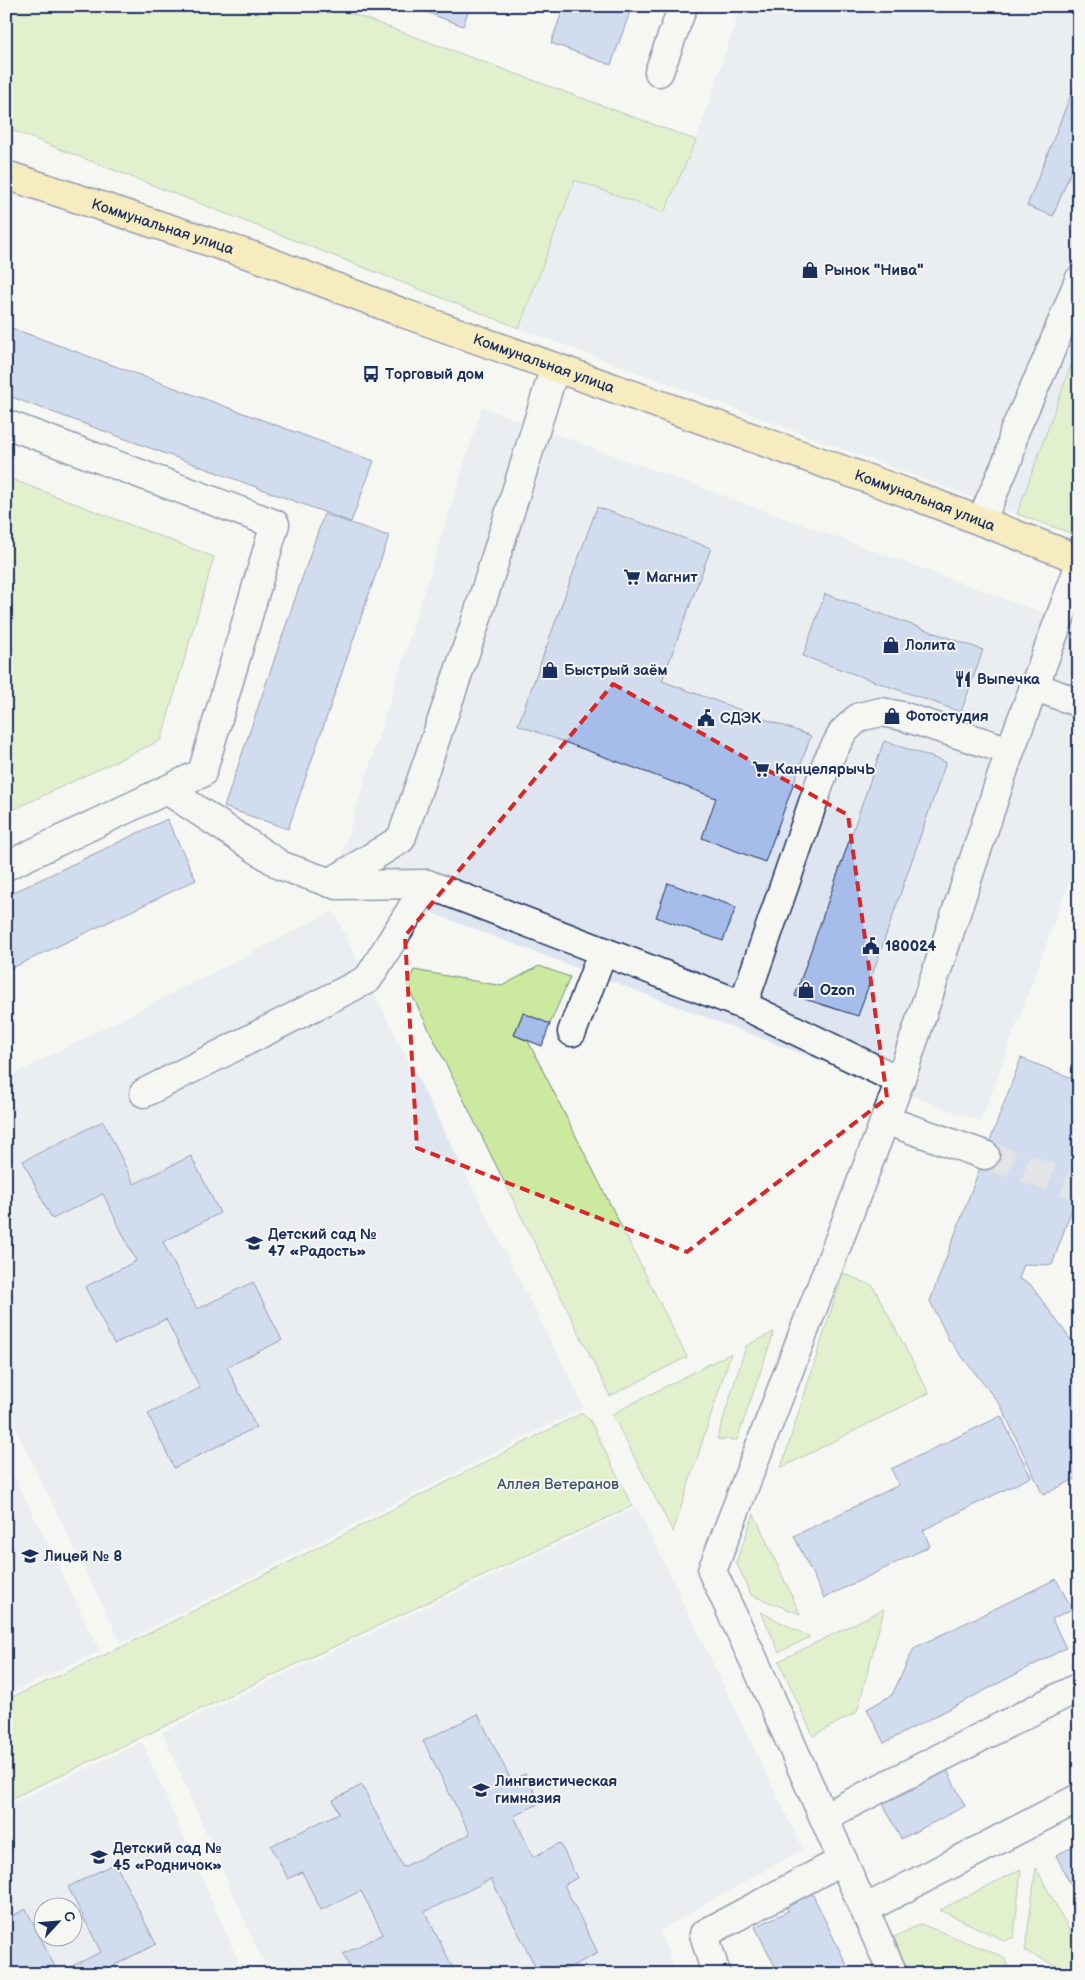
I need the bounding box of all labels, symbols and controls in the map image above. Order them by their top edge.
street label: Коммунальная улица [89,195,236,259]
shop icon: Рынок "Нива" [800,260,820,280]
place label: Рынок "Нива" [824,261,924,280]
street label: Коммунальная улица [470,330,617,398]
bus stop icon: Торговый дом [361,364,381,384]
place label: Торговый дом [385,365,484,384]
street label: Коммунальная улица [852,466,998,536]
supermarket icon: Магнит [622,567,642,587]
place label: Магнит [646,568,698,587]
shop icon: Лолита [881,635,901,655]
place label: Лолита [904,636,956,655]
shop icon: Быстрый заём [540,660,560,680]
place label: Быстрый заём [564,661,667,680]
restaurant icon: Выпечка [953,669,973,689]
place label: Выпечка [977,670,1040,689]
shop icon: Фотостудия [882,706,902,726]
place label: Фотостудия [906,707,989,726]
public building icon: СДЭК [696,708,716,728]
place label: СДЭК [720,709,762,728]
supermarket icon: КанцелярычЬ [751,759,771,779]
place label: КанцелярычЬ [775,760,875,779]
public building icon: 180024 [861,936,881,956]
place label: 180024 [885,937,936,956]
shop icon: Ozon [796,980,816,1000]
place label: Ozon [820,981,855,1000]
place label: Детский сад № 47 «Радость» [268,1225,377,1261]
school or university icon: Детский сад № 47 «Радость» [244,1233,264,1253]
park label: Аллея Ветеранов [496,1475,619,1494]
school or university icon: Лицей № 8 [20,1546,40,1566]
place label: Лицей № 8 [43,1547,122,1566]
place label: Лингвистическая гимназия [494,1772,617,1808]
school or university icon: Лингвистическая гимназия [471,1780,491,1800]
place label: Детский сад № 45 «Родничок» [113,1839,222,1875]
school or university icon: Детский сад № 45 «Родничок» [89,1847,109,1867]
north arrow [32,1898,82,1948]
text: С [59,1908,79,1925]

